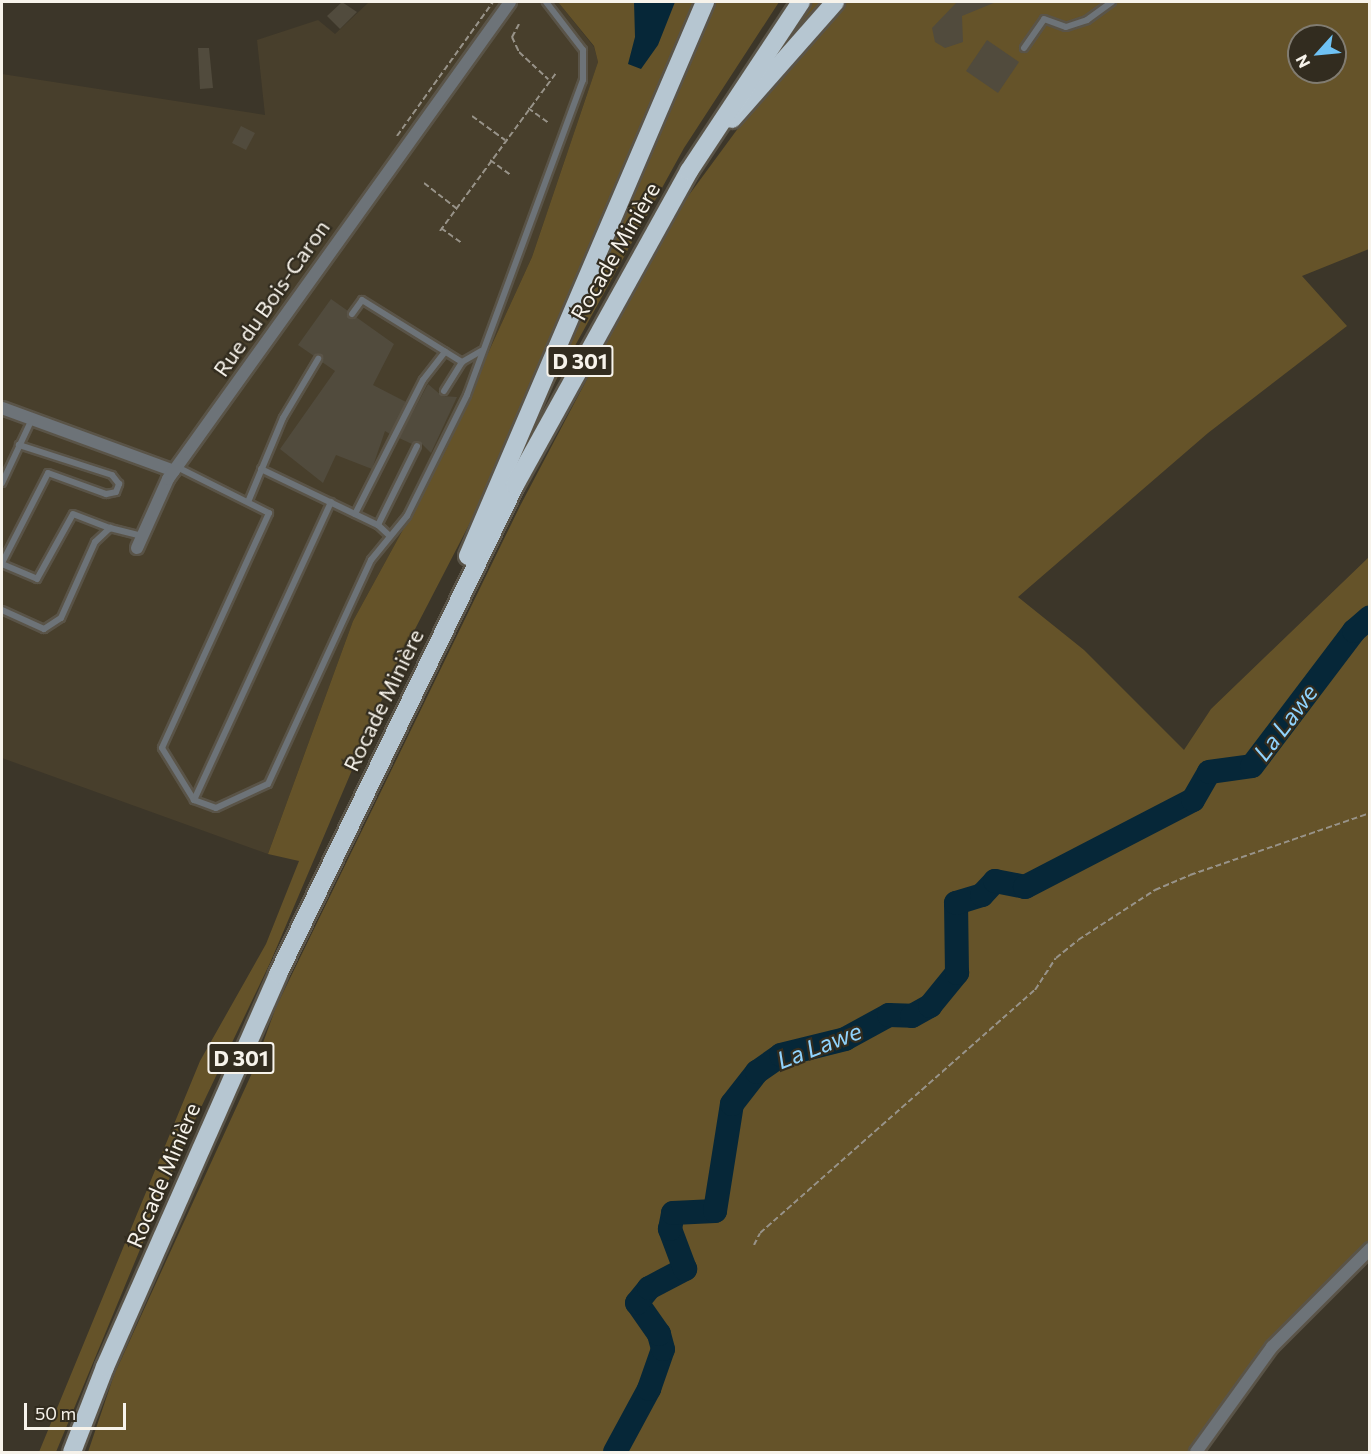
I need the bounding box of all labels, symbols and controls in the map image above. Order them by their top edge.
north arrow [1287,24,1347,84]
text: N [1291,52,1313,71]
street label: Rocade Minière [565,177,665,325]
street label: Rue du Bois-Caron [207,215,335,381]
road number: D 301 [546,343,614,379]
street label: Rocade Minière [337,625,429,775]
water label: La Lawe [1247,678,1323,766]
water label: La Lawe [773,1016,865,1074]
road number: D 301 [206,1040,276,1076]
street label: Rocade Minière [121,1099,205,1251]
scale bar [27,1391,129,1429]
text: 50 m [35,1402,76,1424]

